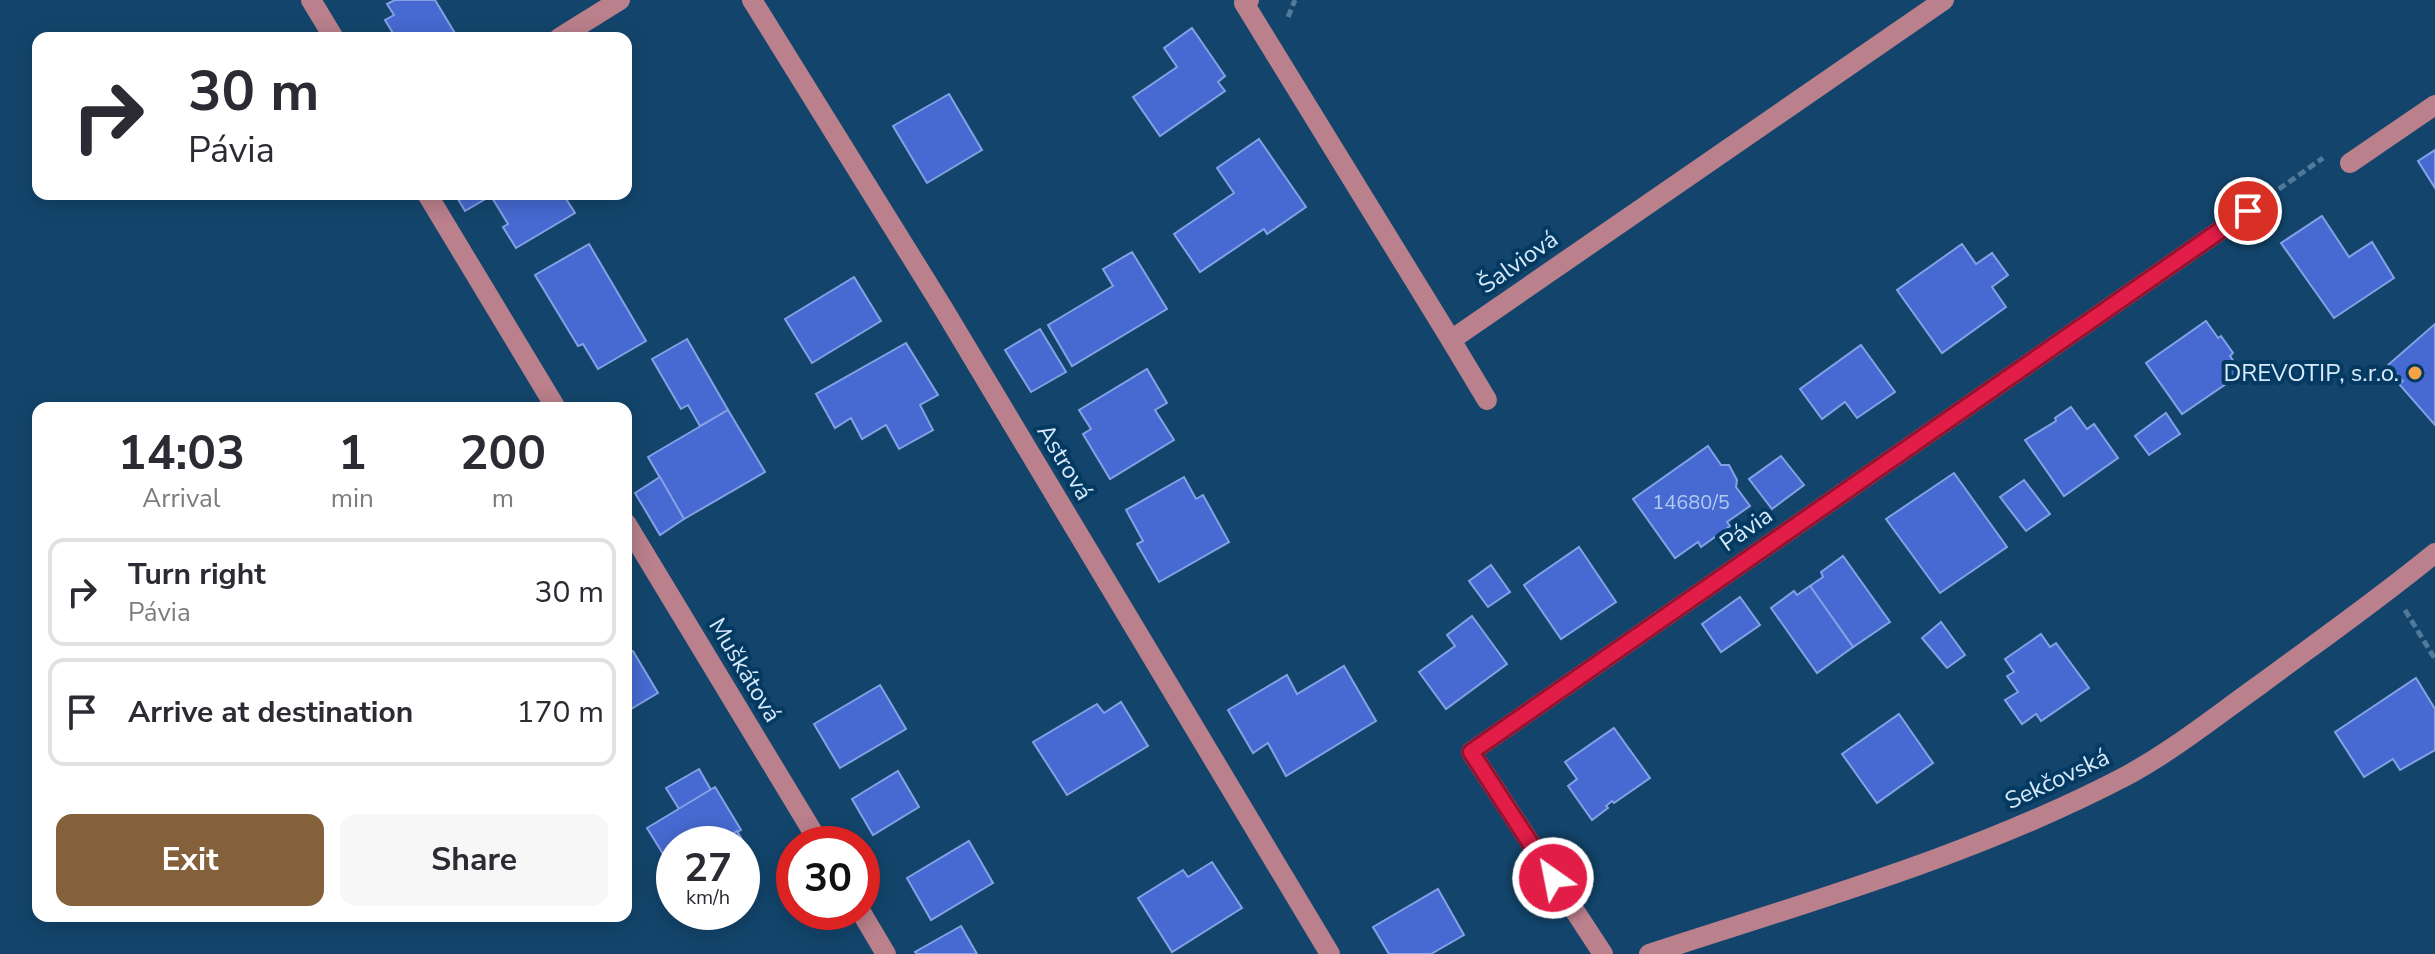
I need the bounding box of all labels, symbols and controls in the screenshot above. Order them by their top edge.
text: 30 m [188,53,319,130]
icon: right [56,64,160,168]
text: Pávia [188,126,275,175]
pin [2214,177,2282,245]
icon: arrive [2226,189,2270,233]
street label: Šalviová [1472,223,1564,301]
place label: DREVOTIP, s.r.o. [2223,357,2399,389]
marker: DREVOTIP, s.r.o. [2406,364,2424,382]
street label: Astrová [1030,418,1100,506]
text: 14:03 [118,420,245,486]
text: 1 [338,420,367,486]
text: 200 [460,420,546,486]
text: Arrival [142,481,221,516]
text: min [331,481,374,516]
text: m [492,481,514,516]
house number: 14680/5 [1652,489,1730,516]
street label: Pávia [1713,499,1779,559]
text: Turn right [128,554,266,595]
icon: right [60,570,104,614]
text: 30 m [535,572,604,613]
text: Pávia [128,595,191,630]
street label: Muškátová [701,612,789,728]
icon: arrive [60,690,104,734]
text: Arrive at destination [128,692,413,733]
text: 170 m [517,692,604,733]
street label: Sekčovská [2000,741,2114,817]
button: Exit [56,814,324,906]
button: Share [340,814,608,906]
speed limit sign: 30 [776,826,880,930]
position arrow [1511,836,1595,920]
text: 27 [684,841,732,895]
text: km/h [686,884,730,911]

